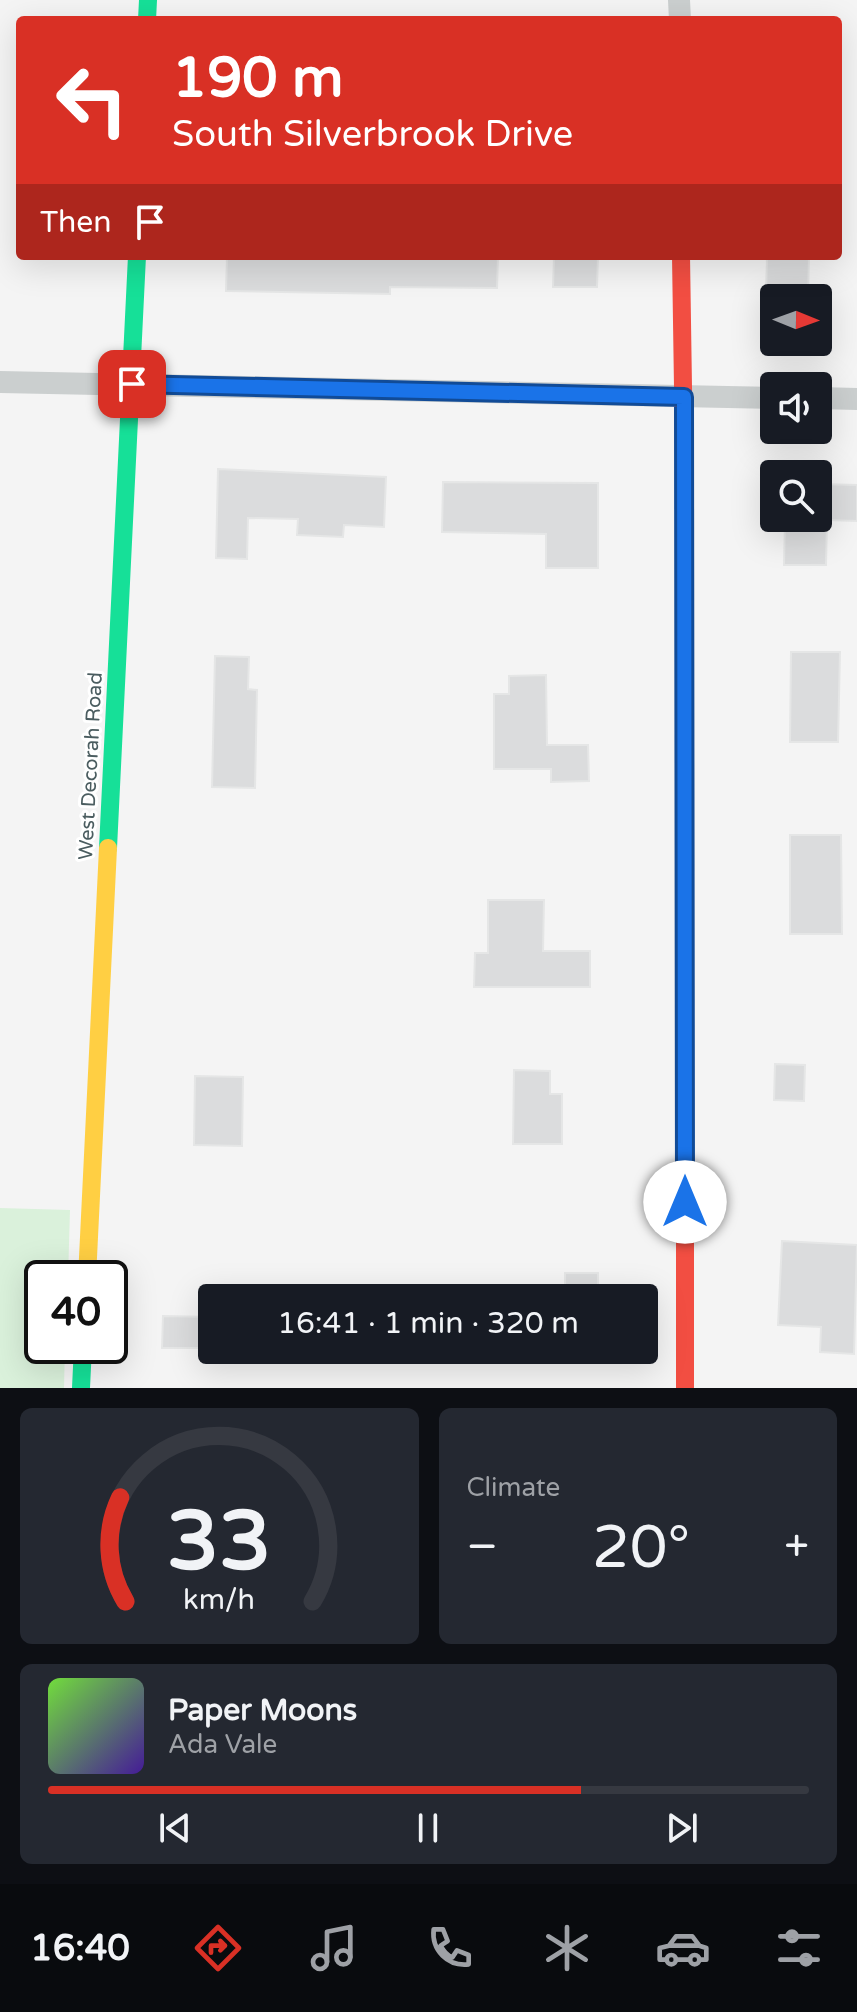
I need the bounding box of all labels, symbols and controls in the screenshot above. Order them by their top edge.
text: 190 m [172,45,343,112]
icon: left [40,48,144,152]
text: South Silverbrook Drive [172,113,573,156]
icon: arrive [128,200,172,244]
text: Then [40,204,112,241]
north arrow [760,284,832,356]
map controls [760,284,832,532]
pin [98,350,166,418]
icon: arrive [110,362,154,406]
button: sound [760,372,832,444]
button: search [760,460,832,532]
street label: West Decorah Road [74,671,108,861]
position arrow [643,1160,727,1244]
speed limit sign: 40 [24,1260,128,1364]
text: 16:41 · 1 min · 320 m [277,1305,579,1342]
text: Climate [467,1472,560,1503]
text: 33 [167,1492,271,1592]
text: 20° [592,1512,690,1584]
text: − [467,1521,498,1574]
text: + [784,1521,809,1574]
text: km/h [183,1583,255,1617]
text: Paper Moons [168,1692,357,1729]
text: Ada Vale [168,1729,277,1760]
icon: previous [153,1806,197,1850]
icon: pause [406,1806,450,1850]
icon: next [660,1806,704,1850]
icon: directions [190,1920,246,1976]
icon: music [306,1920,362,1976]
icon: phone [422,1920,478,1976]
icon: climate [539,1920,595,1976]
icon: car [655,1920,711,1976]
icon: filters [771,1920,827,1976]
text: 16:40 [30,1927,130,1970]

